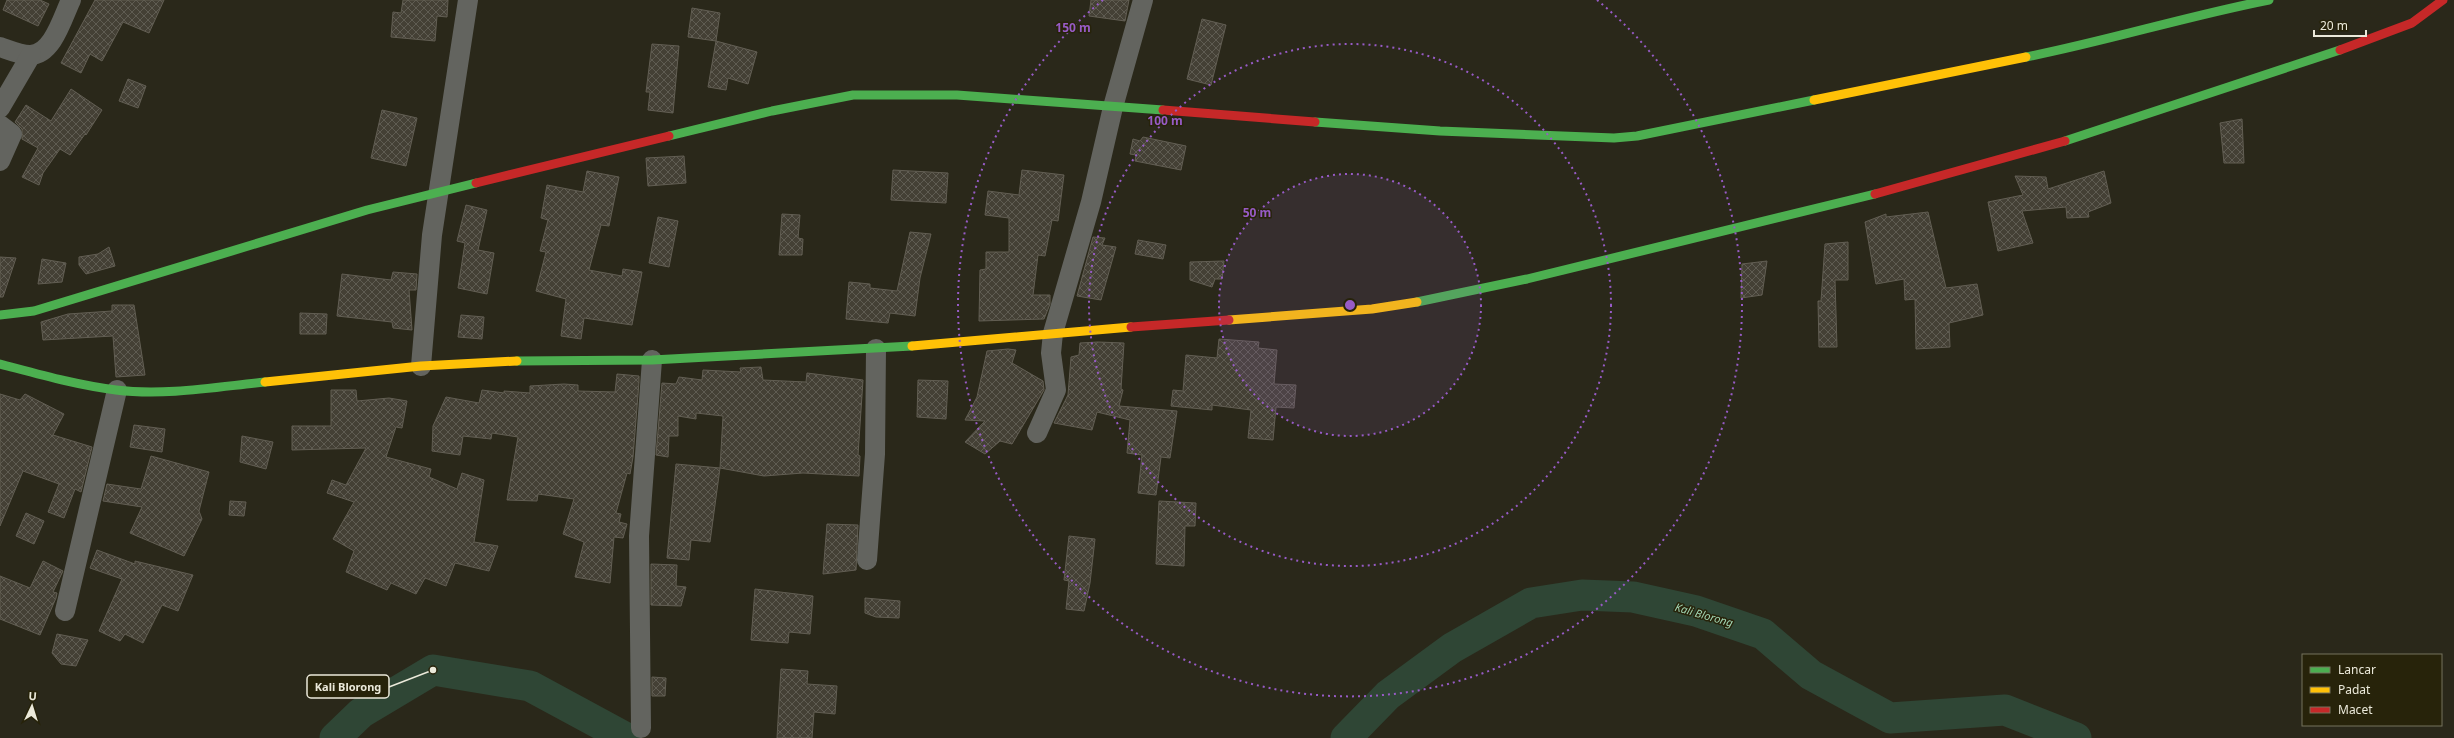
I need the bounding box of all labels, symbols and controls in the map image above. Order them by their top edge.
scale bar [2314,12,2366,38]
text: 20 m [2320,17,2348,34]
text: 150 m [1055,19,1091,36]
text: 100 m [1147,112,1183,129]
text: 50 m [1243,204,1271,221]
centre of rings [1343,298,1357,312]
water label: Kali Blorong [1673,599,1735,630]
legend [2302,654,2442,726]
text: Lancar [2338,661,2376,678]
callout: Kali Blorong [307,675,389,698]
text: Kali Blorong [315,679,381,694]
text: Padat [2338,681,2371,698]
north arrow [12,686,52,726]
text: U [28,688,37,703]
text: Macet [2338,701,2373,718]

